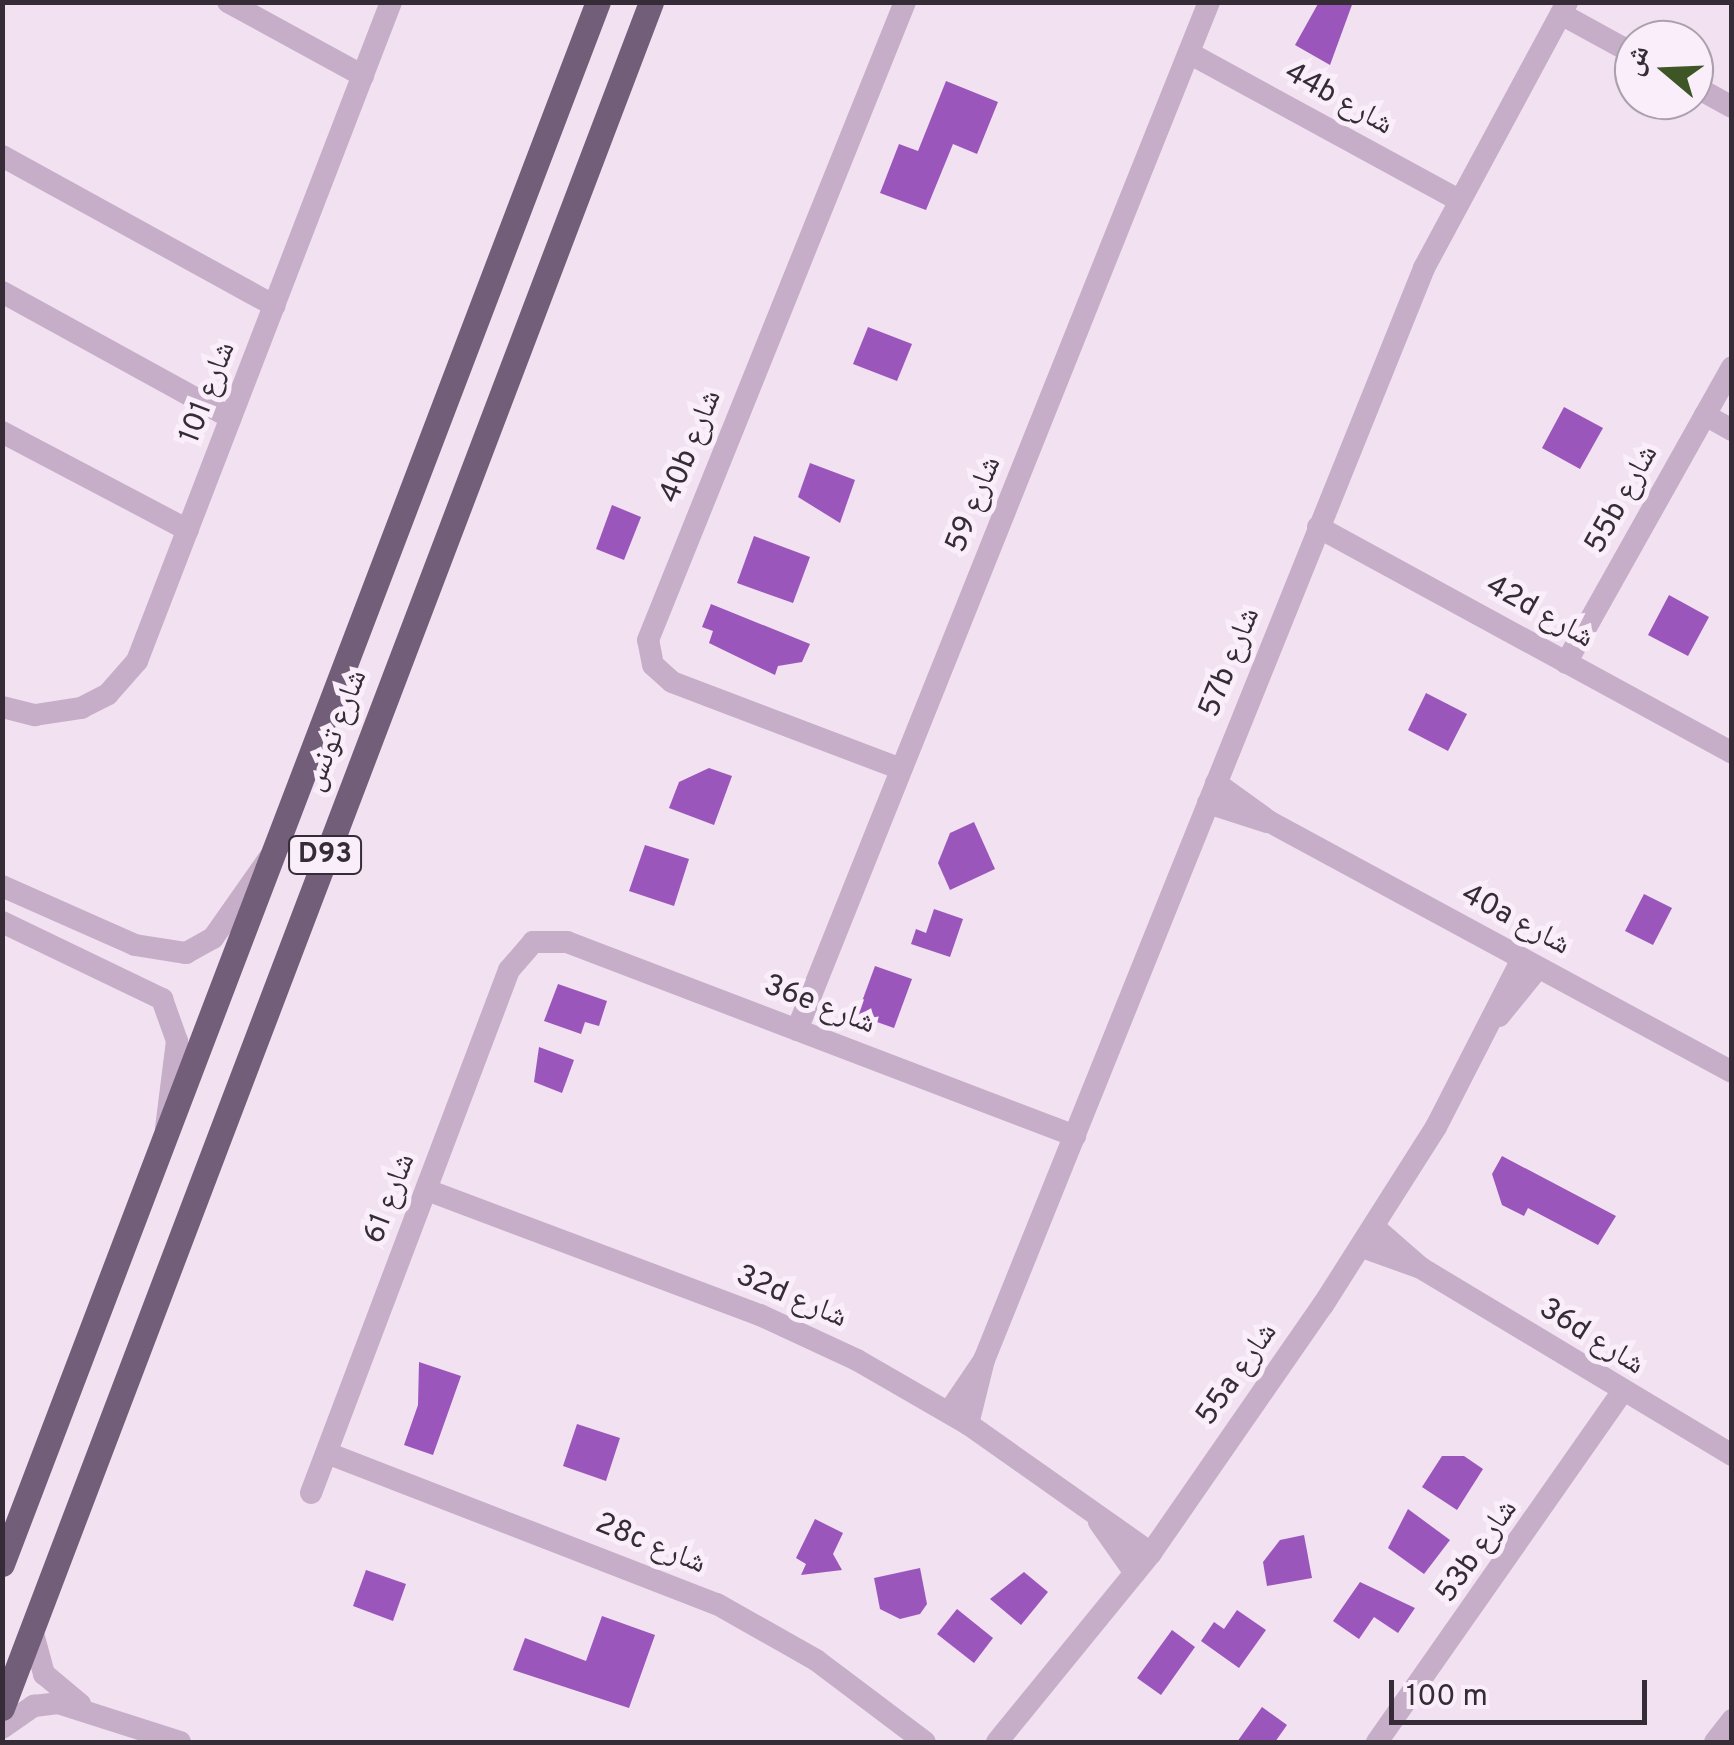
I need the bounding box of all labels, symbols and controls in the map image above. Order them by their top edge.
north arrow [1614,20,1714,120]
text: ش [1616,41,1659,81]
street label: 44b شارع [1278,56,1398,144]
street label: شارع 101 [173,337,245,449]
street label: 40b شارع [653,385,731,509]
street label: 55b شارع [1579,440,1667,560]
street label: شارع 59 [940,452,1010,558]
street label: 42d شارع [1479,569,1599,657]
street label: 57b شارع [1193,603,1269,723]
street label: شارع تونس [297,665,377,797]
road number: D93 [288,832,362,878]
street label: 40a شارع [1455,877,1575,965]
street label: 36e شارع [758,968,880,1044]
street label: شارع 61 [357,1149,425,1249]
street label: 32d شارع [730,1259,852,1337]
street label: 36d شارع [1532,1292,1650,1384]
street label: 55a شارع [1190,1317,1286,1433]
street label: 53b شارع [1430,1493,1526,1611]
street label: 28c شارع [589,1507,711,1583]
scale bar [1394,1660,1652,1722]
text: 100 m [1406,1679,1488,1716]

